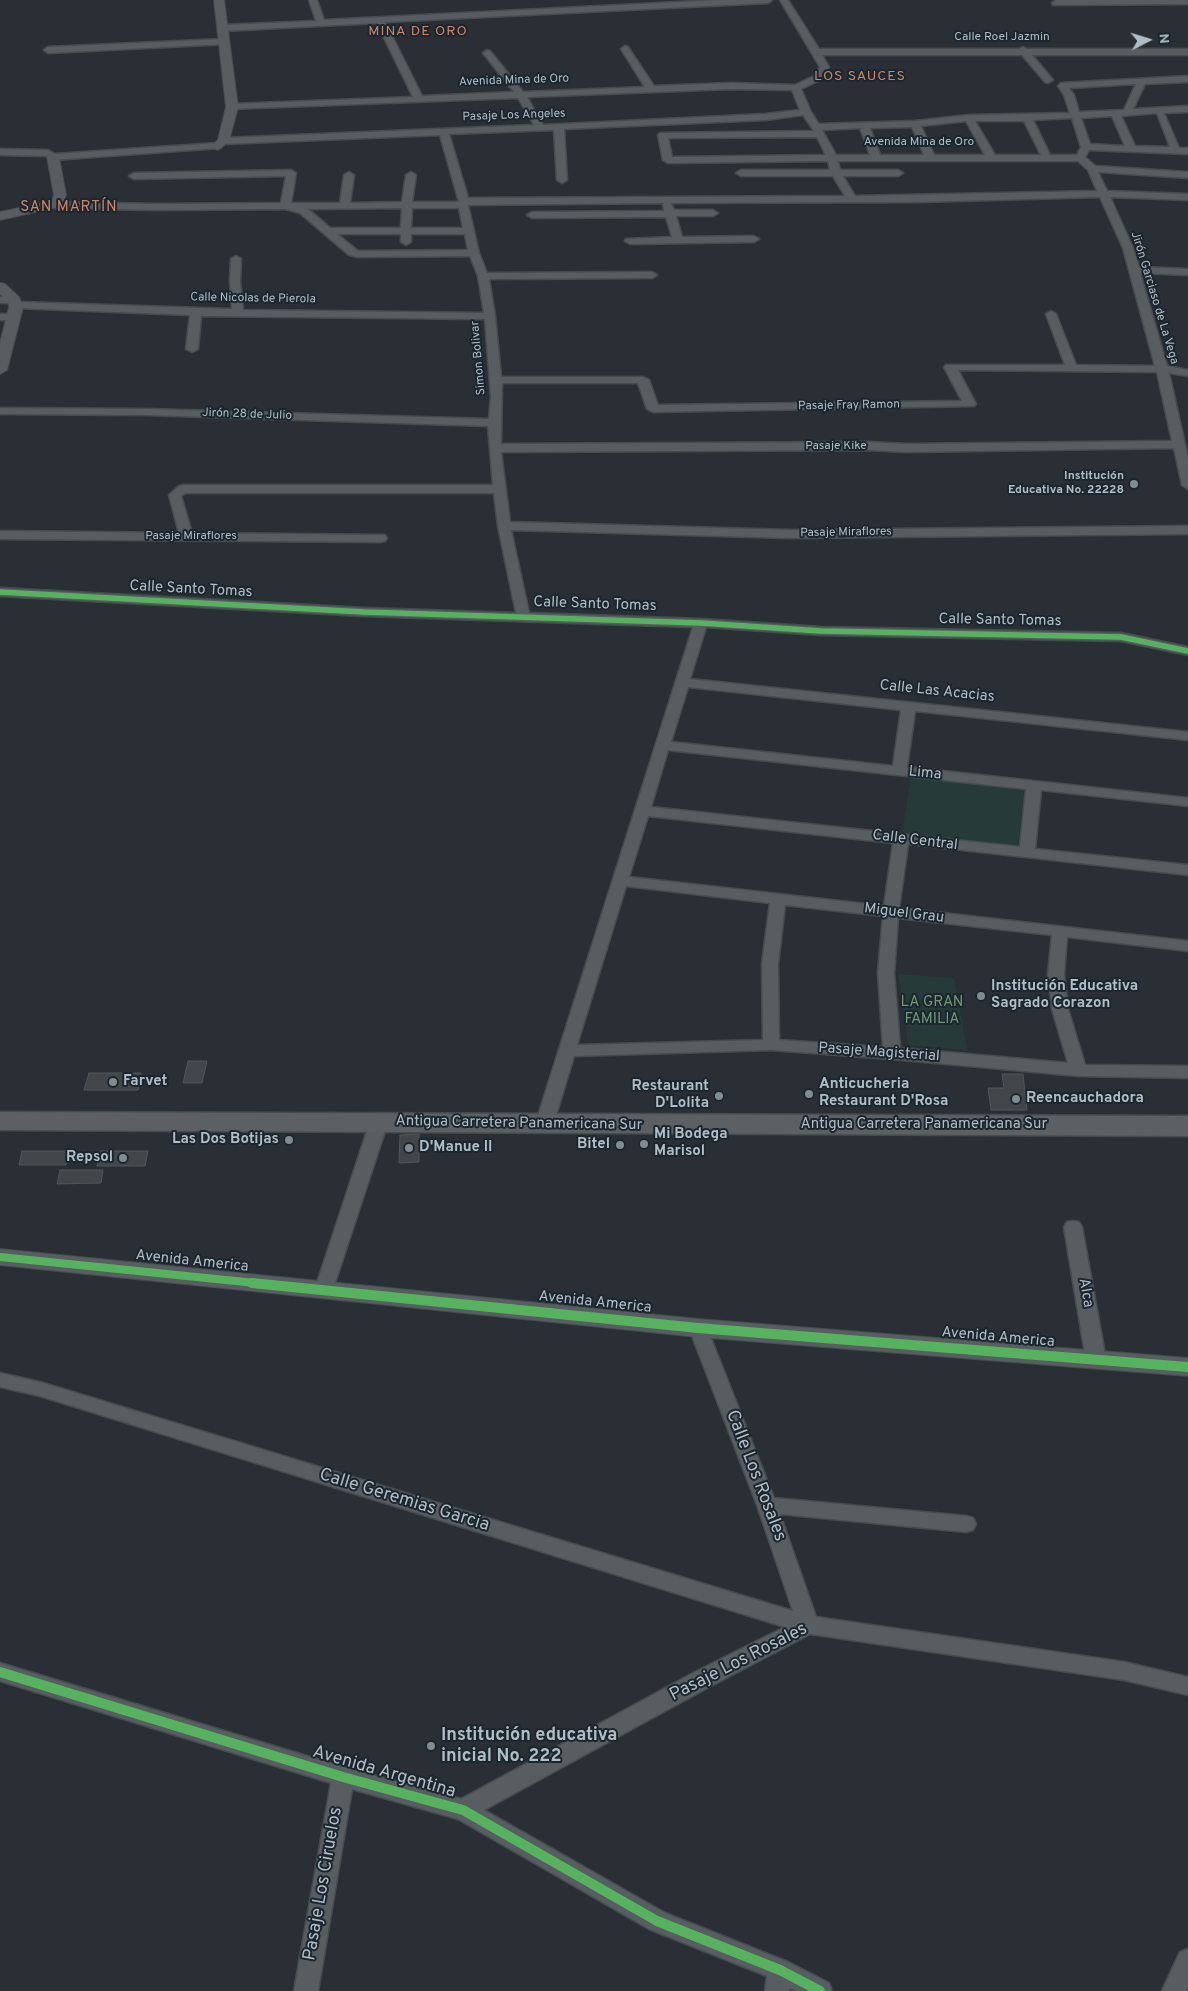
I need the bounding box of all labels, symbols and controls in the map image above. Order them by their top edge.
north arrow [1123,15,1173,65]
district label: MINA DE ORO [367,24,469,40]
street label: Calle Roel Jazmin [954,31,1050,45]
text: N [1155,33,1172,44]
district label: LOS SAUCES [813,69,907,85]
street label: Avenida Mina de Oro [459,72,569,90]
street label: Pasaje Los Angeles [462,107,566,125]
street label: Avenida Mina de Oro [864,136,974,150]
district label: SAN MARTÍN [19,199,119,217]
street label: Jirón Garciaso de La Vega [1127,230,1181,366]
street label: Calle Nicolas de Pierola [190,291,316,307]
street label: Simon Bolivar [469,320,489,396]
street label: Pasaje Fray Ramon [798,398,900,414]
street label: Jirón 28 de Julio [202,406,292,424]
street label: Pasaje Kike [805,440,867,454]
place label: Institución Educativa No. 22228 [1008,470,1124,498]
marker: Institución Educativa No. 22228 [1128,478,1140,490]
street label: Pasaje Miraflores [800,525,892,541]
street label: Pasaje Miraflores [145,530,237,544]
street label: Calle Santo Tomas [129,578,253,602]
street label: Calle Santo Tomas [533,594,657,616]
street label: Calle Santo Tomas [938,611,1062,631]
street label: Calle Las Acacias [879,677,995,707]
street label: Lima [908,763,942,785]
street label: Calle Central [871,827,959,855]
street label: Miguel Grau [863,900,945,928]
place label: Institución Educativa Sagrado Corazon [991,978,1138,1013]
marker: Institución Educativa Sagrado Corazon [975,990,987,1002]
park label: LA GRAN FAMILIA [901,994,963,1029]
street label: Pasaje Magisterial [818,1040,940,1066]
place label: Farvet [123,1073,167,1091]
marker: Farvet [107,1076,119,1088]
place label: Anticucheria Restaurant D'Rosa [819,1076,948,1111]
place label: Restaurant D'Lolita [632,1078,709,1113]
marker: Anticucheria Restaurant D'Rosa [803,1088,815,1100]
marker: Restaurant D'Lolita [713,1090,725,1102]
place label: Reencauchadora [1026,1090,1144,1108]
marker: Reencauchadora [1010,1093,1022,1105]
street label: Antigua Carretera Panamericana Sur [395,1113,643,1135]
street label: Antigua Carretera Panamericana Sur [801,1116,1047,1134]
place label: Mi Bodega Marisol [654,1126,727,1161]
place label: Las Dos Botijas [172,1131,279,1149]
marker: Las Dos Botijas [283,1134,295,1146]
place label: Bitel [577,1136,610,1154]
marker: Mi Bodega Marisol [638,1138,650,1150]
place label: D'Manue II [419,1139,492,1157]
marker: Bitel [614,1139,626,1151]
marker: D'Manue II [403,1142,415,1154]
place label: Repsol [66,1149,113,1167]
marker: Repsol [117,1152,129,1164]
street label: Avenida America [135,1247,249,1277]
street label: Alca [1074,1277,1096,1309]
street label: Avenida America [538,1288,652,1318]
street label: Avenida America [941,1324,1055,1352]
street label: Calle Los Rosales [720,1407,790,1545]
street label: Calle Geremias Garcia [316,1465,492,1537]
street label: Pasaje Los Rosales [667,1619,811,1707]
place label: Institución educativa inicial No. 222 [441,1725,617,1768]
marker: Institución educativa inicial No. 222 [425,1740,437,1752]
street label: Avenida Argentina [310,1742,458,1804]
street label: Pasaje Los Ciruelos [300,1806,348,1962]

